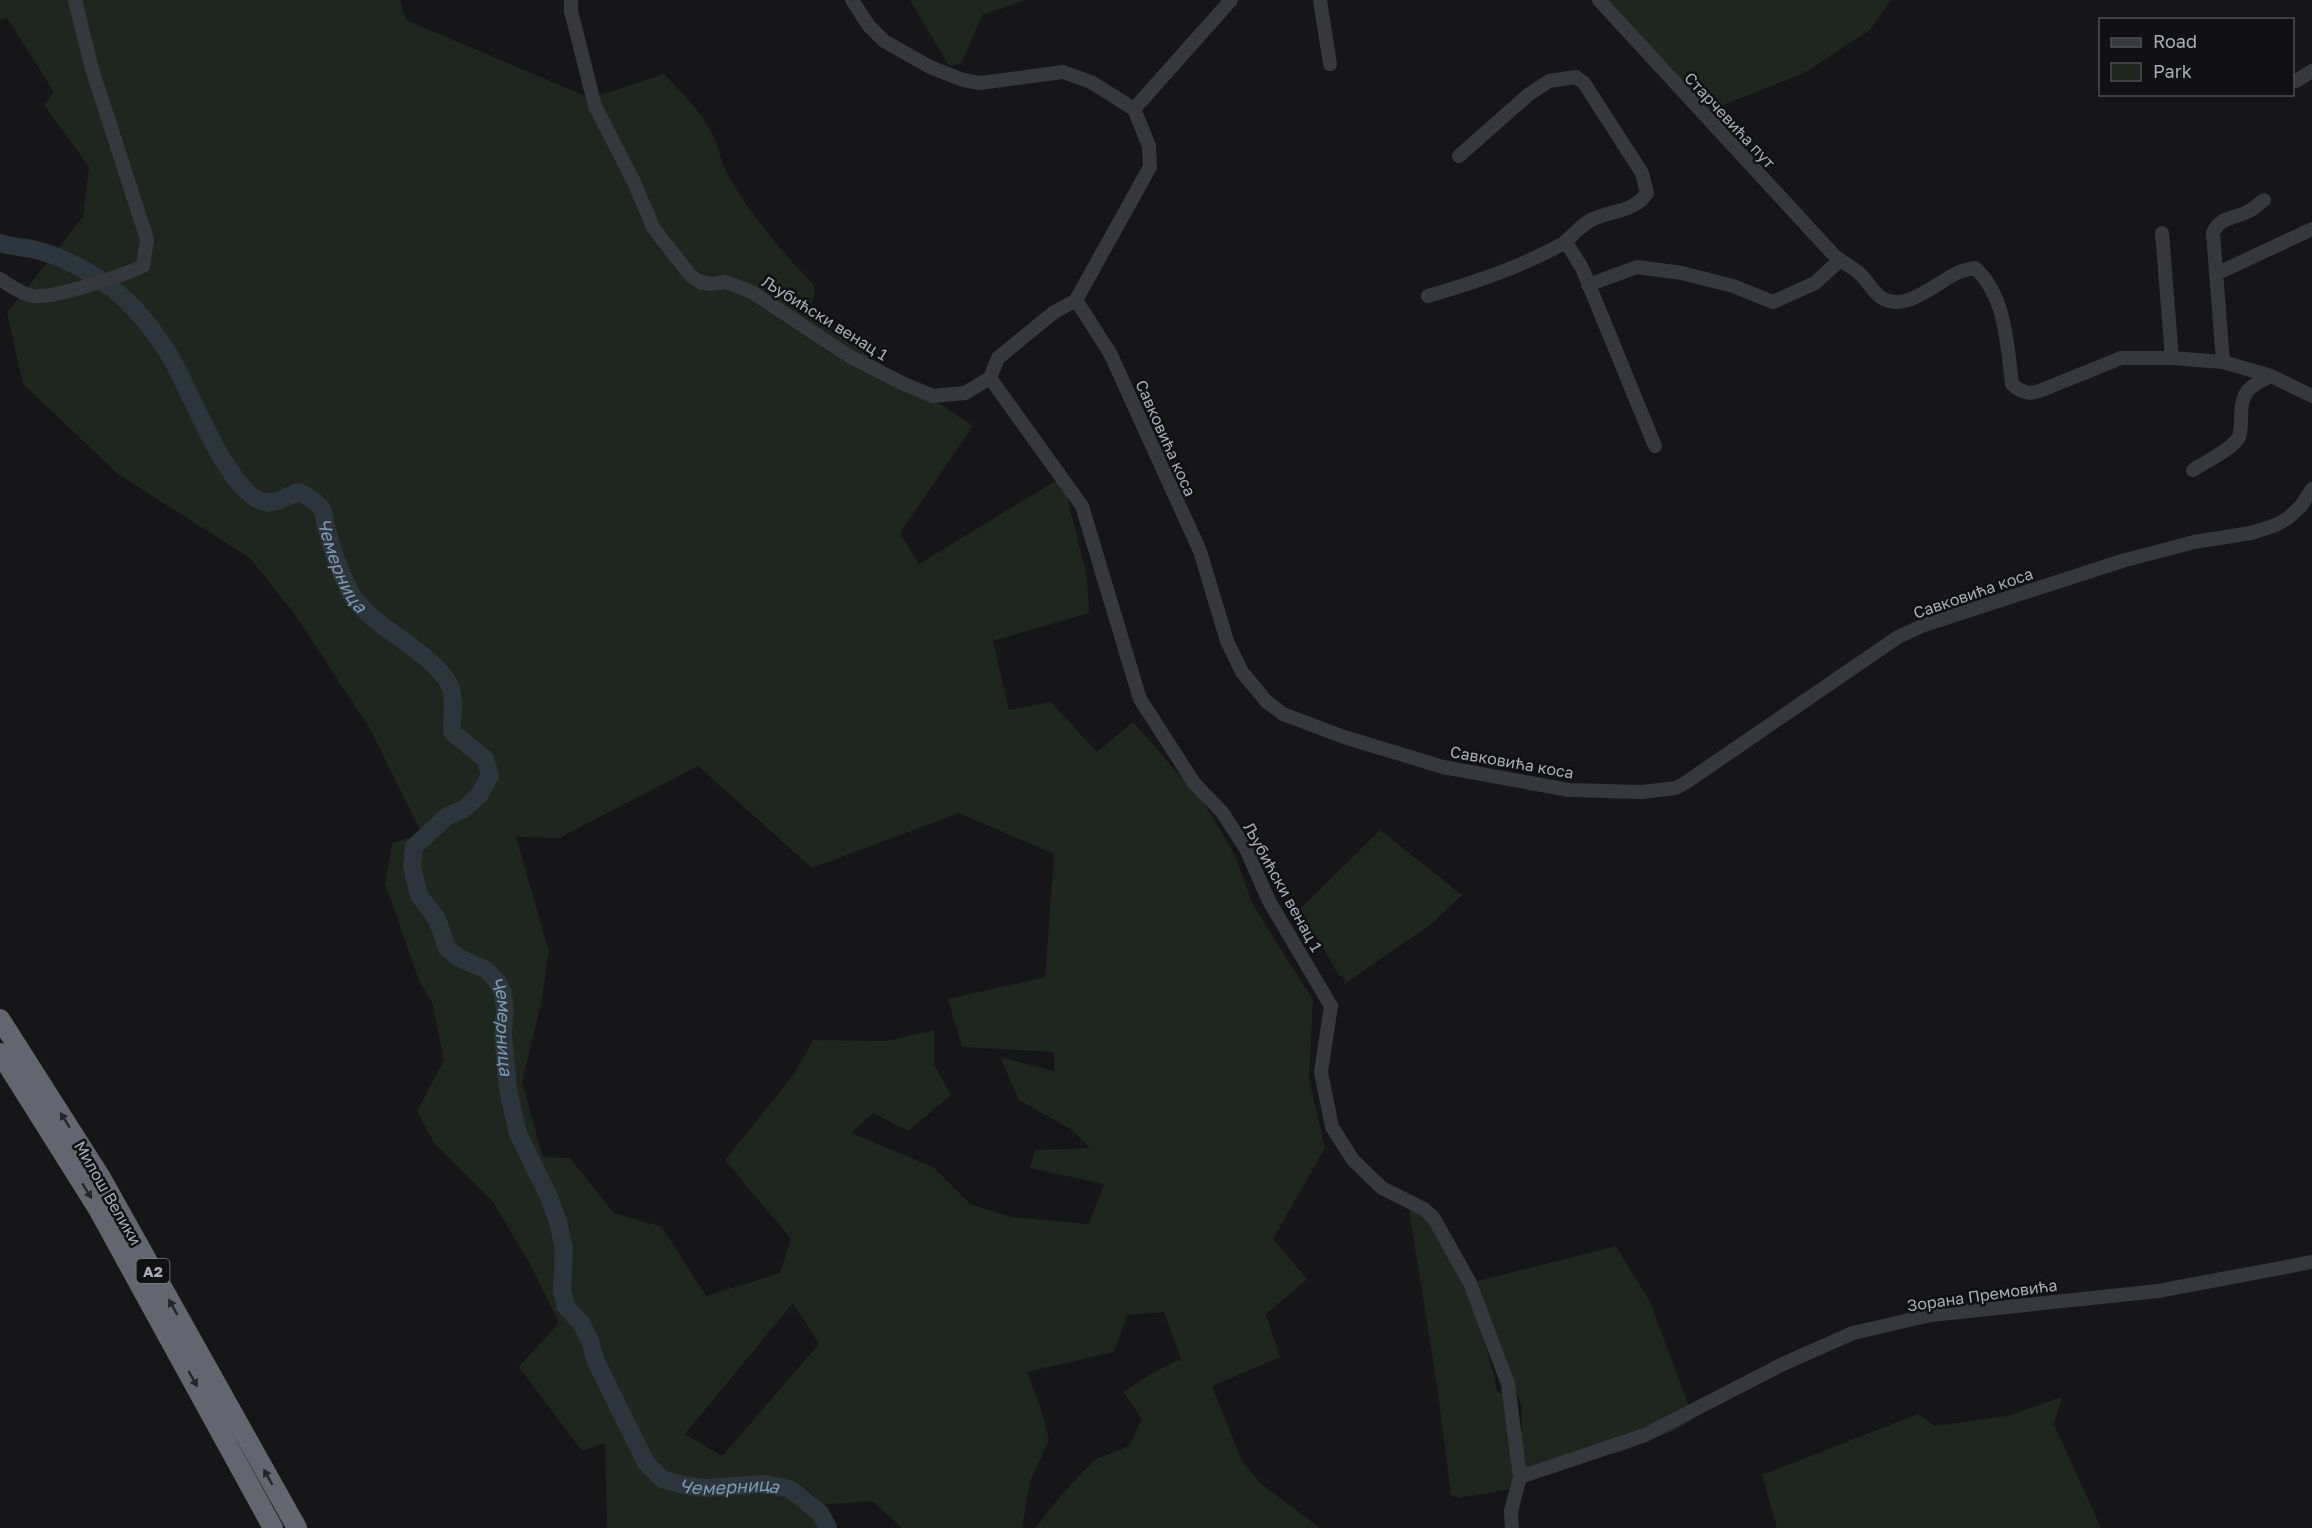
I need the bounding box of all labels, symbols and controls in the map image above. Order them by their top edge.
legend [2099,18,2294,96]
text: Road [2153,30,2197,52]
text: Park [2153,60,2192,82]
street label: Старчевића пут [1680,68,1780,172]
street label: Љубићски венац 1 [758,271,892,365]
street label: Савковића коса [1131,377,1201,499]
water label: Чемерница [314,516,372,618]
street label: Савковића коса [1910,563,2036,623]
street label: Савковића коса [1448,741,1576,783]
street label: Љубићски венац 1 [1239,819,1327,955]
water label: Чемерница [485,973,518,1078]
one-way arrow [59,1112,70,1128]
street label: Милош Велики [70,1137,146,1249]
one-way arrow [82,1183,93,1199]
road number: A2 [136,1259,170,1283]
street label: Зорана Премовића [1906,1275,2058,1315]
one-way arrow [168,1298,178,1315]
one-way arrow [187,1371,197,1388]
one-way arrow [263,1468,273,1485]
water label: Чемерница [676,1473,782,1499]

